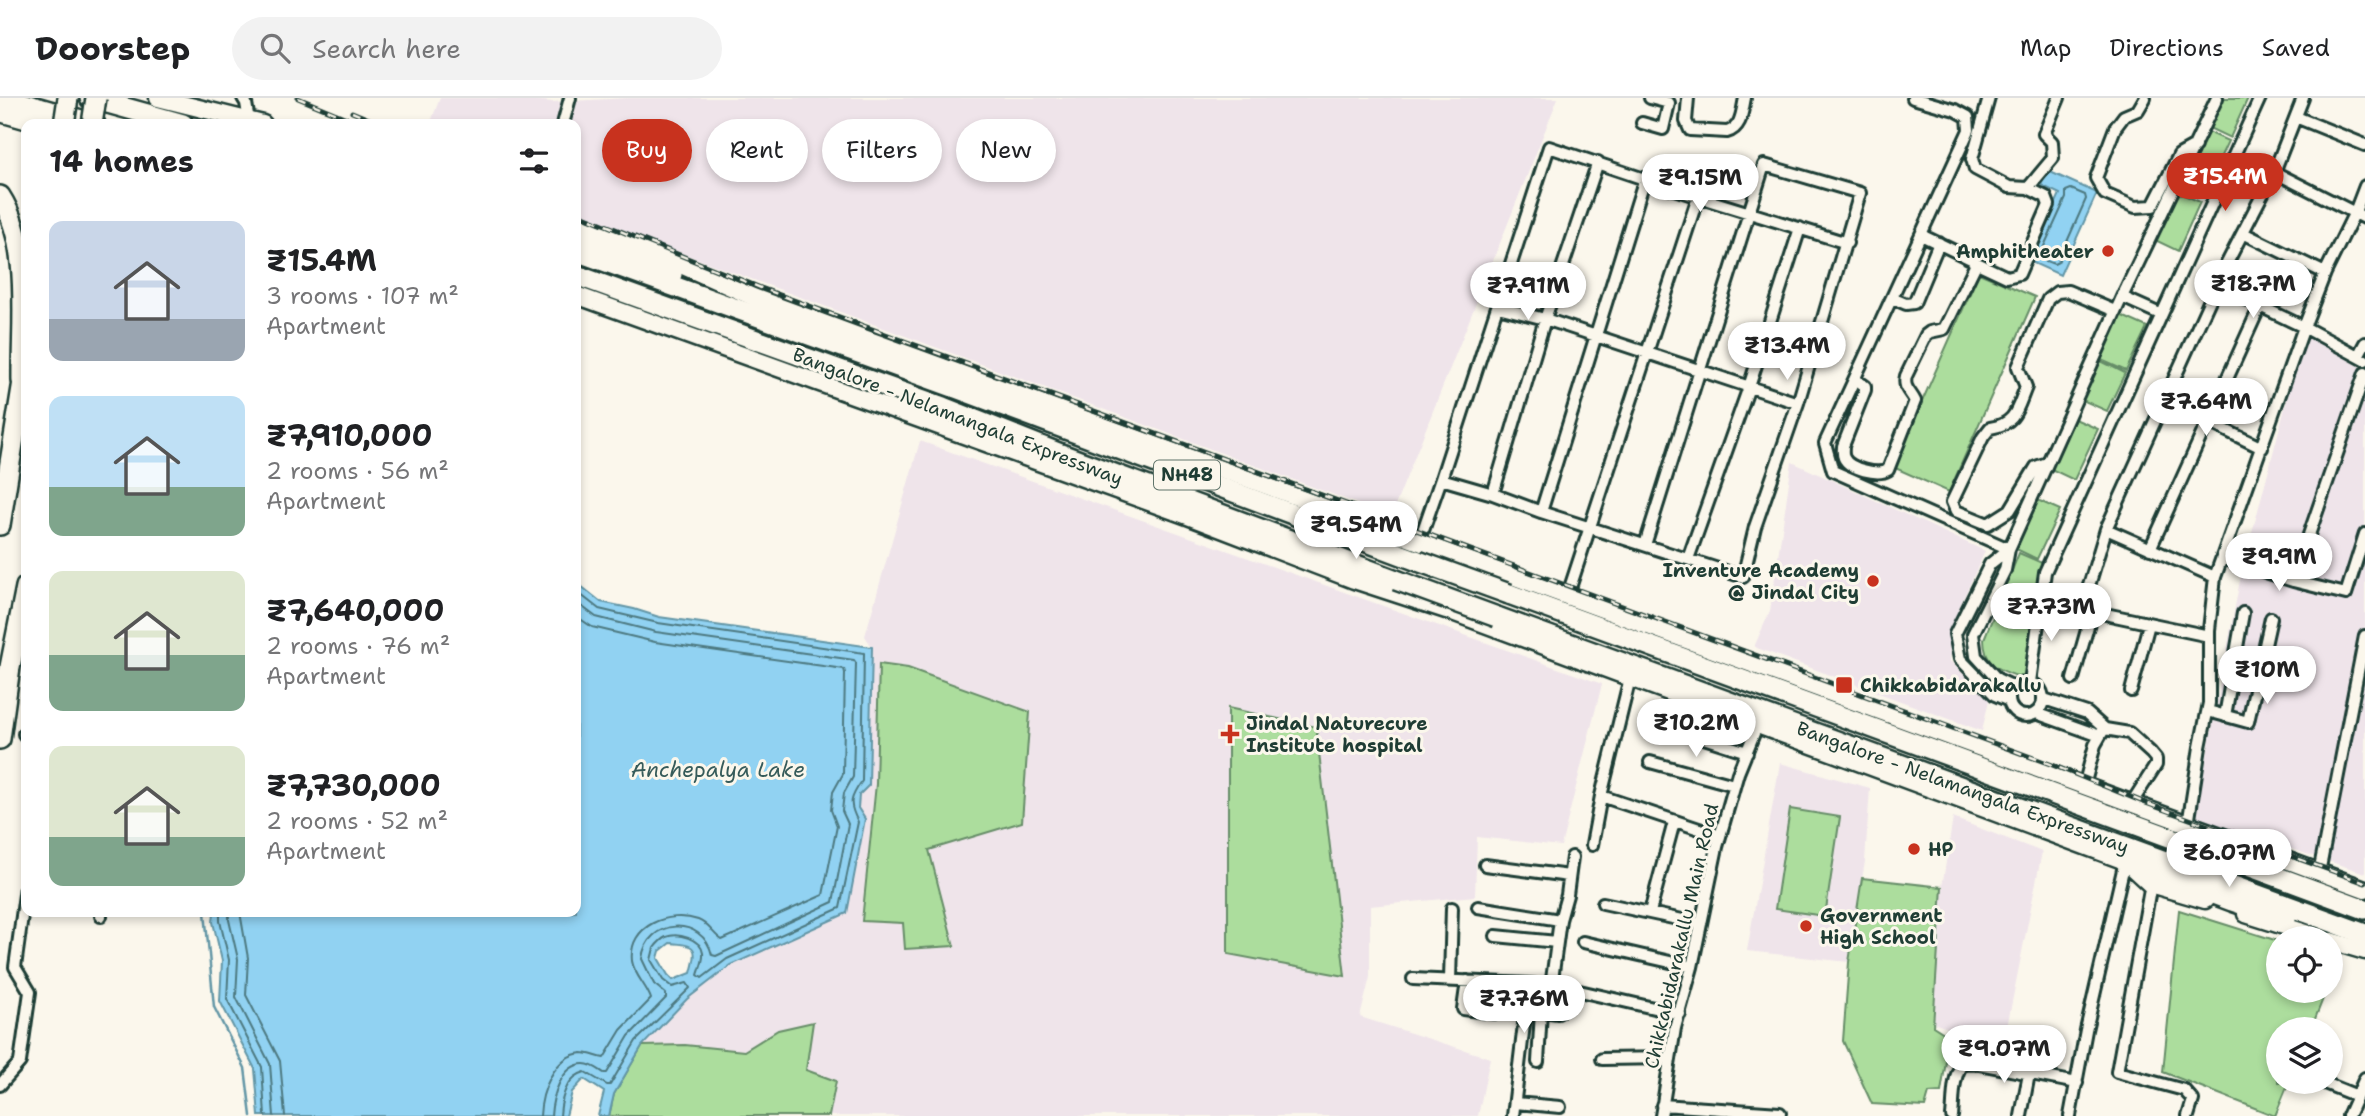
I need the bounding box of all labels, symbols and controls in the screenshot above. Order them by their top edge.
search box [232,17,722,80]
text: Doorstep [35,26,190,71]
icon: search [256,29,294,67]
text: Search here [312,31,461,66]
text: Map [2020,32,2071,64]
text: Directions [2109,32,2224,64]
text: Saved [2262,32,2330,64]
chip: Buy [602,119,692,182]
chip: Rent [706,119,808,182]
chip: Filters [822,119,942,182]
chip: New [956,119,1056,182]
text: 14 homes [49,141,194,182]
icon: filters [515,142,553,180]
pin: ₹15.4M [2168,153,2282,213]
pin: ₹9.15M [1643,155,1757,214]
text: ₹15.4M [2183,161,2267,191]
text: ₹9.15M [1658,162,1742,192]
place label: Amphitheater [1956,239,2094,264]
text: ₹15.4M [266,240,377,281]
marker: Amphitheater [2100,243,2116,259]
icon: home [105,249,189,333]
pin: ₹18.7M [2196,260,2310,320]
pin: ₹7.91M [1471,262,1585,322]
text: ₹18.7M [2210,268,2296,298]
text: ₹7.91M [1486,270,1570,300]
text: 3 rooms · 107 m² [266,281,459,311]
text: Apartment [266,311,386,341]
pin: ₹13.4M [1730,322,1844,382]
text: ₹13.4M [1744,330,1830,360]
street label: Bangalore - Nelamangala Expressway [789,342,1127,491]
pin: ₹7.64M [2149,378,2263,438]
text: ₹7.64M [2160,386,2252,416]
text: ₹7,910,000 [266,415,433,456]
icon: home [105,424,189,508]
text: 2 rooms · 56 m² [266,456,449,486]
road number: NH48 [1154,460,1220,489]
text: Apartment [266,486,386,516]
pin: ₹9.54M [1299,502,1413,561]
text: ₹9.54M [1310,509,1402,539]
pin: ₹9.9M [2230,533,2328,593]
text: ₹9.9M [2241,541,2317,571]
place label: Inventure Academy @ Jindal City [1663,558,1859,605]
marker: Inventure Academy @ Jindal City [1865,573,1881,589]
pin: ₹7.73M [1994,584,2108,643]
text: ₹7,640,000 [266,590,445,631]
text: ₹7.73M [2006,591,2096,621]
icon: home [105,599,189,683]
text: 2 rooms · 76 m² [266,631,450,661]
pin: ₹10M [2226,646,2308,706]
text: ₹10M [2234,654,2300,684]
text: Apartment [266,661,386,691]
place label: Chikkabidarakallu [1860,673,2042,698]
marker: Chikkabidarakallu [1834,675,1854,695]
pin: ₹10.2M [1639,700,1753,759]
text: ₹10.2M [1653,707,1739,737]
place label: Jindal Naturecure Institute hospital [1246,711,1428,758]
street label: Bangalore - Nelamangala Expressway [1793,716,2132,859]
marker: Jindal Naturecure Institute hospital [1220,724,1240,744]
water label: Anchepalya Lake [631,756,805,784]
text: ₹7,730,000 [266,765,441,806]
icon: home [105,774,189,858]
street label: Chikkabidarakallu Main Road [1639,801,1724,1071]
text: 2 rooms · 52 m² [266,806,448,836]
pin: ₹6.07M [2172,830,2286,889]
text: Apartment [266,836,386,866]
place label: HP [1928,837,1954,862]
text: ₹6.07M [2183,837,2275,867]
marker: HP [1906,841,1922,857]
place label: Government High School [1820,903,1942,950]
marker: Government High School [1798,918,1814,934]
map controls [2266,926,2343,1094]
button: locate [2266,926,2343,1003]
pin: ₹7.76M [1467,976,1581,1035]
text: ₹7.76M [1479,983,1569,1013]
button: layers [2266,1017,2343,1094]
pin: ₹9.07M [1947,1026,2061,1085]
text: ₹9.07M [1957,1033,2051,1063]

